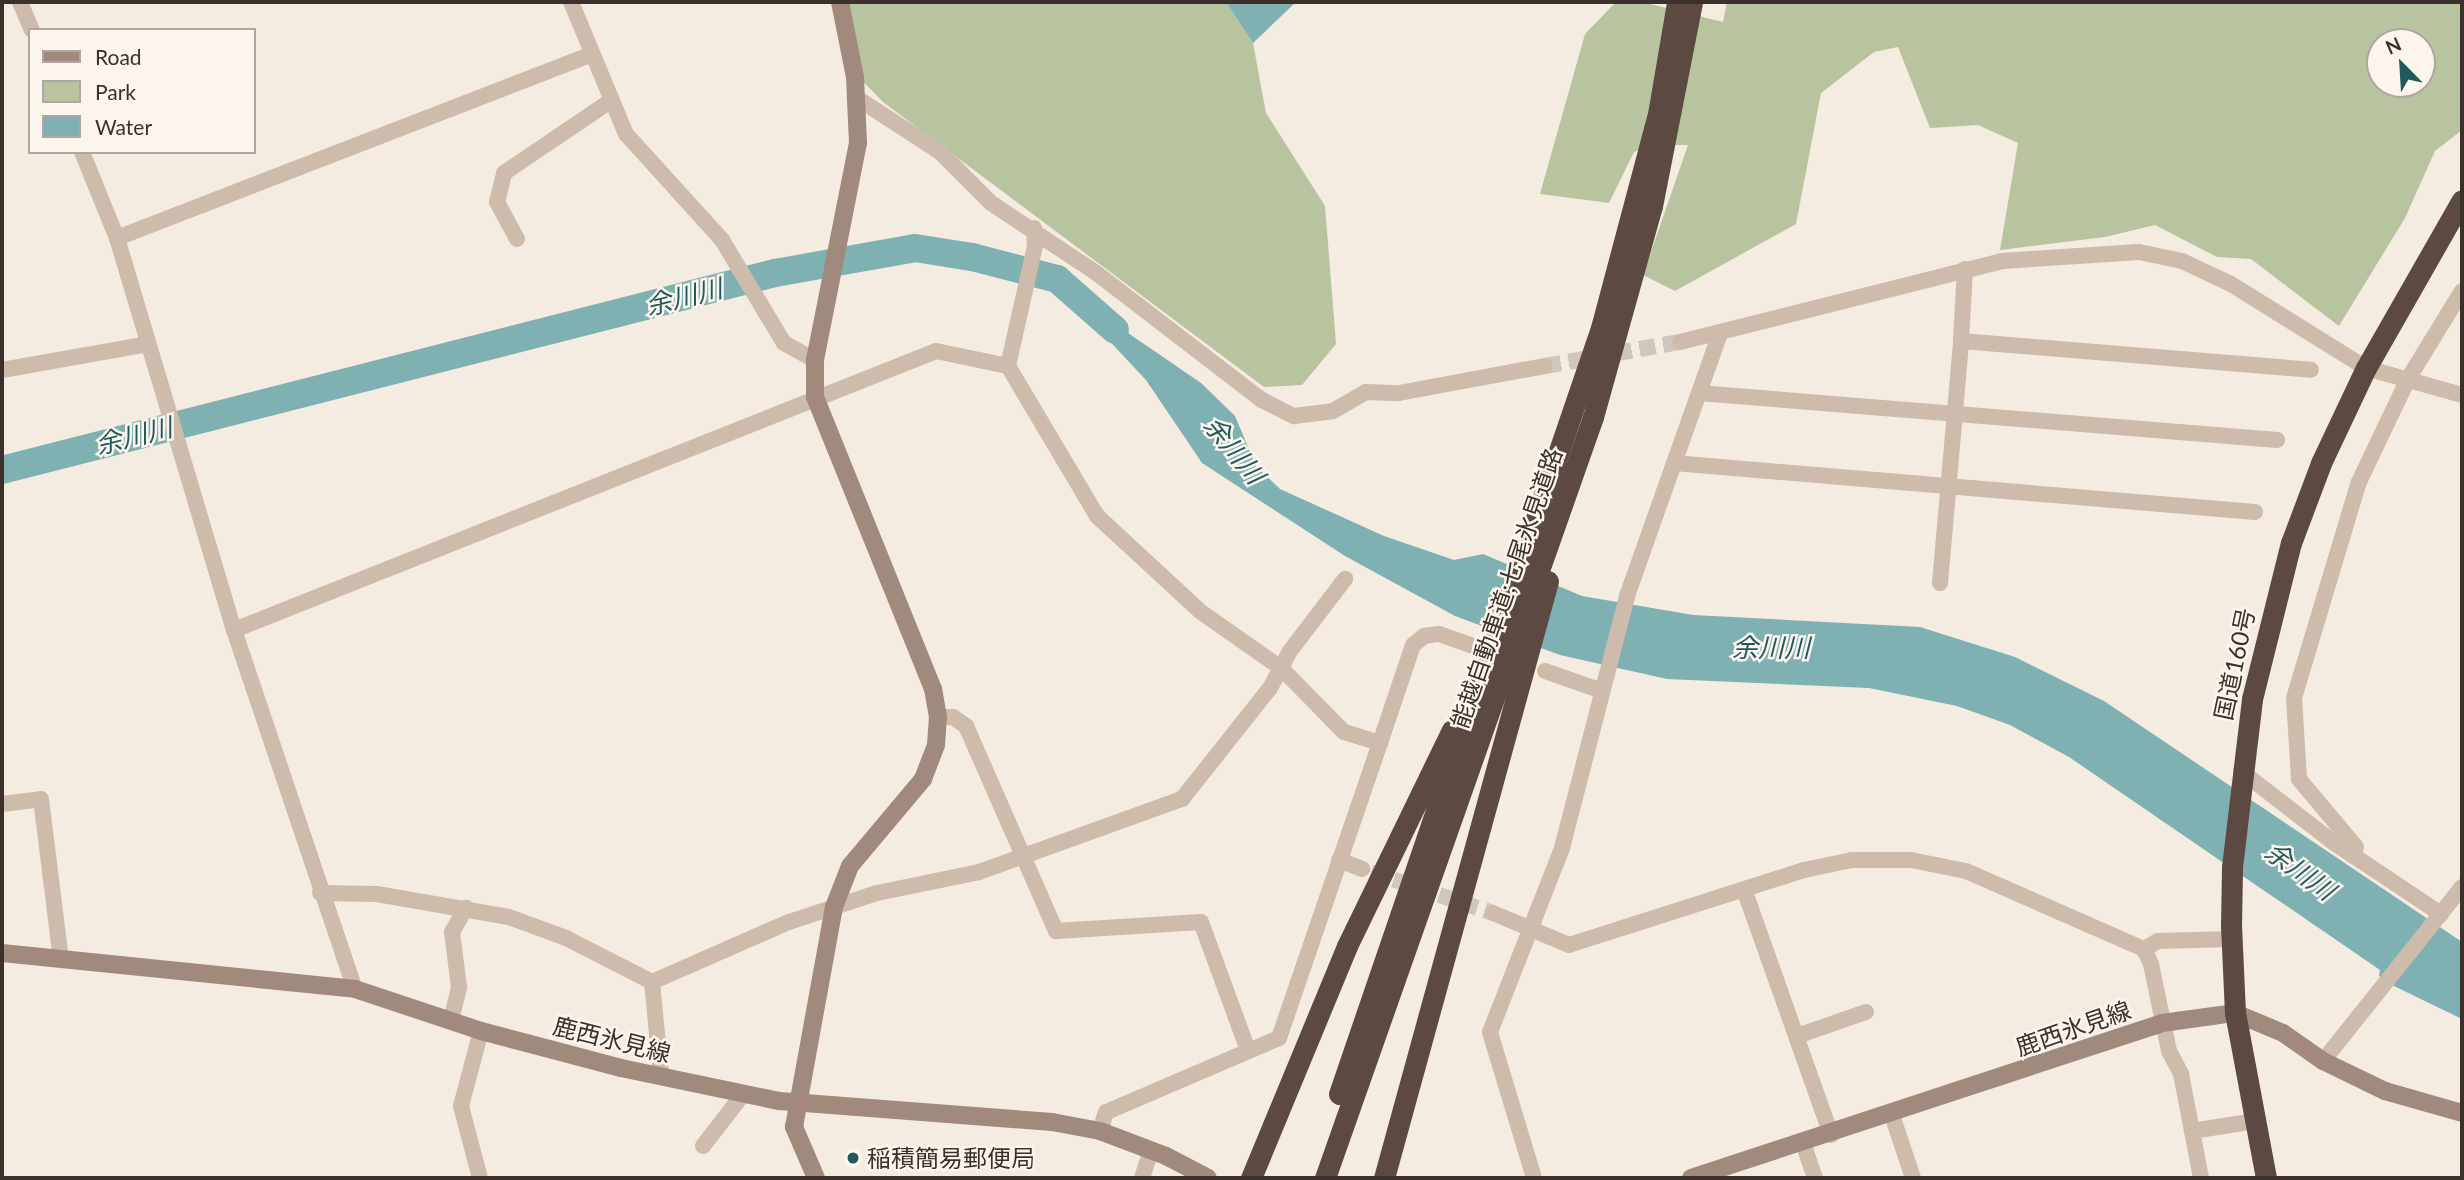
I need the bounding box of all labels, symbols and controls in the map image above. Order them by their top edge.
legend [28,28,256,154]
north arrow [2366,28,2436,98]
text: N [2382,32,2404,59]
text: Road [95,44,142,69]
text: Park [95,79,136,104]
text: Water [95,114,152,139]
water label: 余川川 [642,272,726,322]
water label: 余川川 [1197,410,1271,490]
water label: 余川川 [92,411,176,461]
street label: 能越自動車道;七尾氷見道路 [1444,444,1568,732]
street label: 国道160号 [2208,605,2260,723]
water label: 余川川 [1732,632,1810,664]
water label: 余川川 [2259,835,2341,907]
street label: 鹿西氷見線 [2012,995,2134,1061]
street label: 鹿西氷見線 [550,1011,674,1067]
place label: 稲積簡易郵便局 [867,1144,1035,1172]
marker: 稲積簡易郵便局 [845,1150,861,1166]

